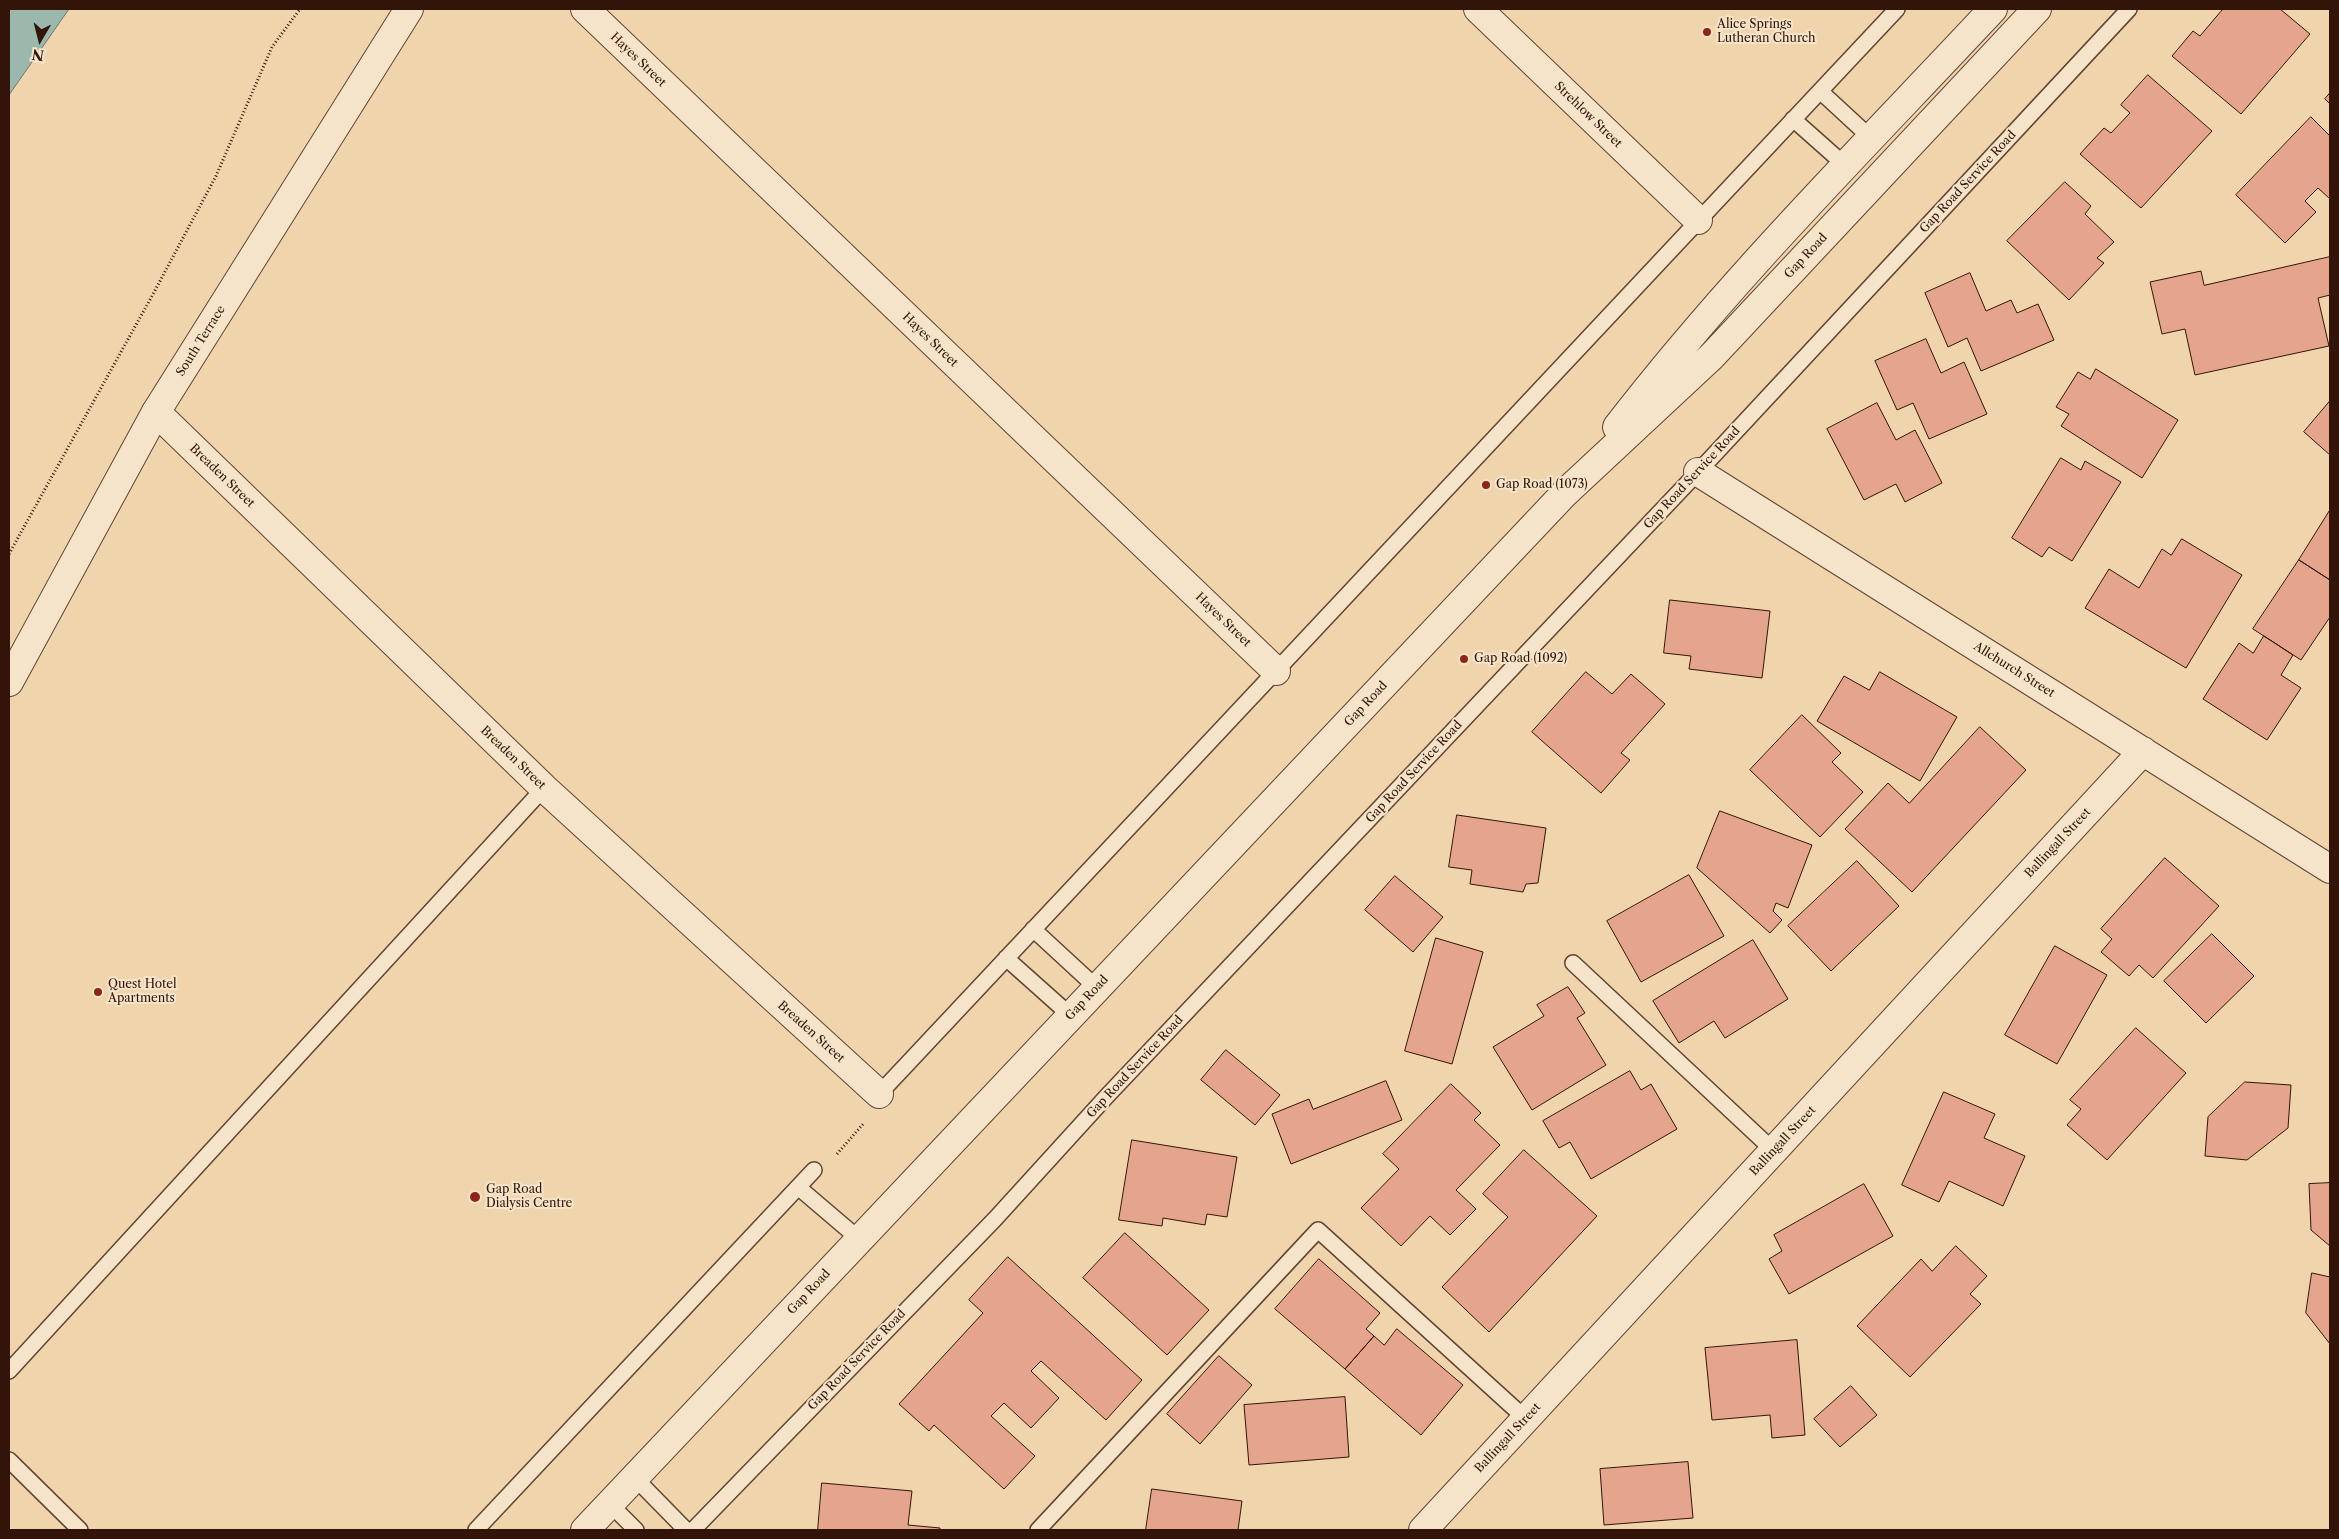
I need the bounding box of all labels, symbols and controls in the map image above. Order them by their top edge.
north arrow [15,15,65,65]
place label: Alice Springs Lutheran Church [1717,18,1816,46]
marker: Alice Springs Lutheran Church [1701,26,1713,38]
street label: Hayes Street [607,30,669,90]
text: N [31,45,45,65]
street label: Strehlow Street [1551,79,1625,151]
street label: Gap Road Service Road [1917,128,2019,236]
street label: Gap Road [1782,231,1830,281]
street label: South Terrace [173,303,229,379]
street label: Hayes Street [899,310,961,370]
street label: Gap Road Service Road [1641,424,1743,532]
street label: Breaden Street [186,441,258,511]
place label: Gap Road (1073) [1496,478,1588,492]
marker: Gap Road (1073) [1480,479,1492,491]
street label: Hayes Street [1192,590,1254,650]
street label: Allchurch Street [1971,639,2057,701]
place label: Gap Road (1092) [1474,652,1567,666]
marker: Gap Road (1092) [1458,653,1470,665]
street label: Gap Road [1342,679,1390,729]
street label: Gap Road Service Road [1363,718,1465,826]
street label: Breaden Street [477,723,549,793]
street label: Ballingall Street [2022,805,2094,881]
street label: Gap Road [1063,973,1111,1023]
place label: Quest Hotel Apartments [108,978,177,1006]
marker: Quest Hotel Apartments [92,986,104,998]
street label: Breaden Street [775,998,847,1066]
street label: Gap Road Service Road [1084,1013,1186,1121]
street label: Ballingall Street [1747,1103,1819,1179]
place label: Gap Road Dialysis Centre [486,1183,572,1211]
marker: Gap Road Dialysis Centre [468,1190,482,1204]
street label: Gap Road [785,1267,833,1317]
street label: Gap Road Service Road [805,1307,909,1413]
street label: Ballingall Street [1472,1400,1544,1476]

